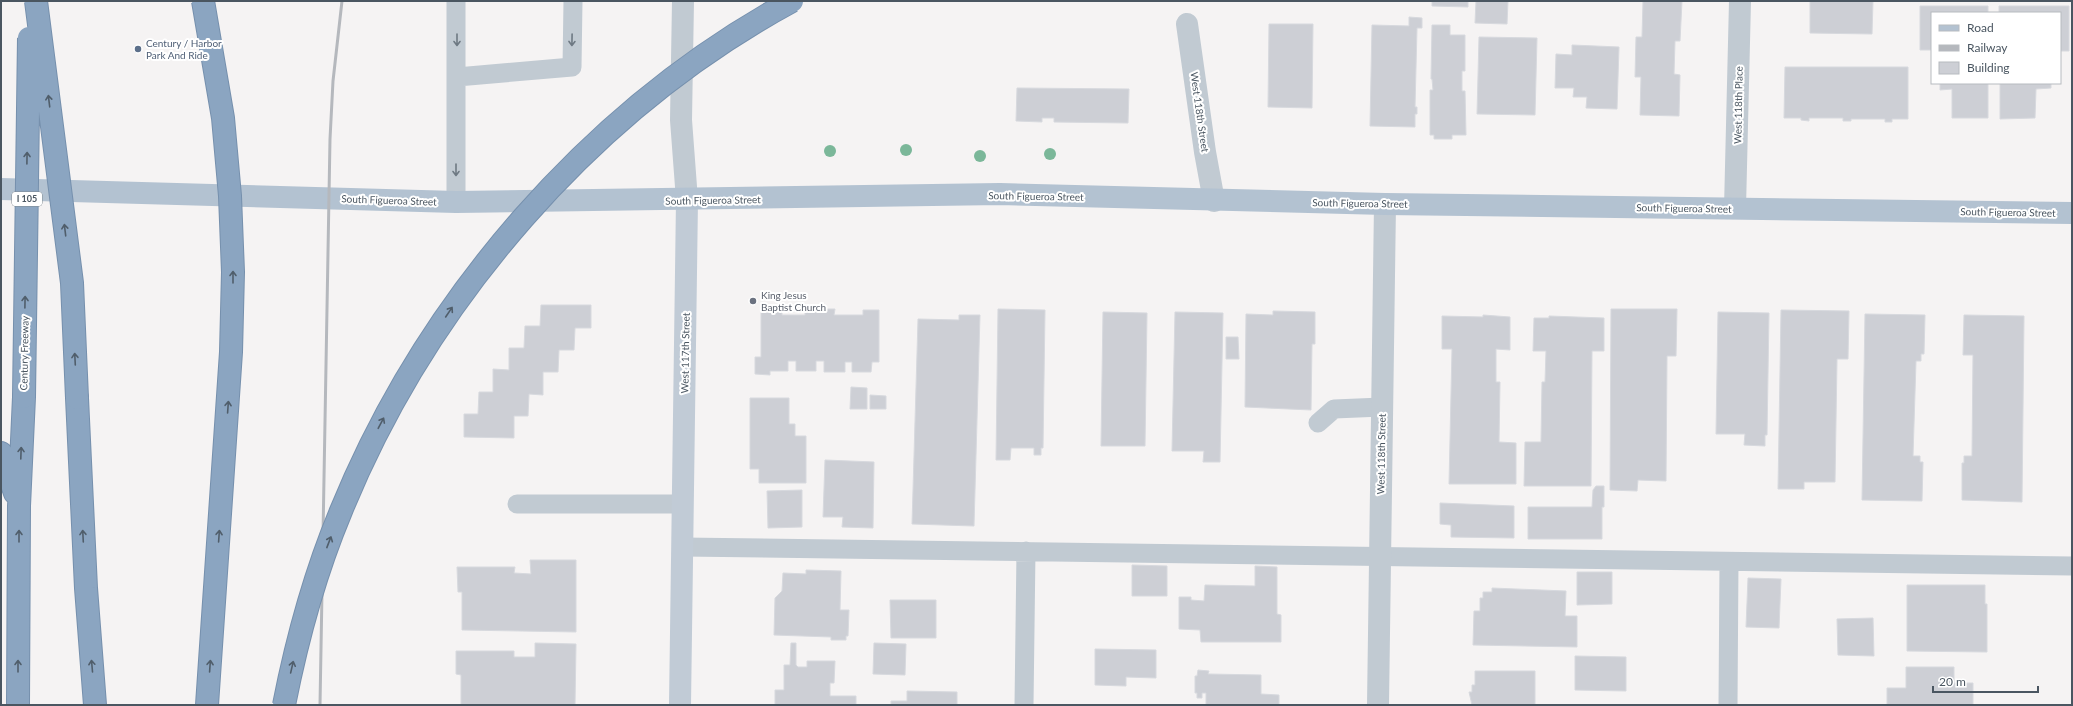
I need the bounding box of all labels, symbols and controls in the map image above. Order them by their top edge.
legend [1931,12,2061,84]
text: Road [1967,20,1994,35]
one-way arrow [453,33,461,46]
one-way arrow [569,33,576,46]
place label: Century / Harbor Park And Ride [146,37,222,61]
text: Railway [1967,40,2008,55]
marker: Century / Harbor Park And Ride [133,44,143,54]
text: Building [1967,60,2010,75]
street label: West 118th Place [1731,66,1745,144]
street label: West 118th Street [1188,71,1212,153]
one-way arrow [45,95,52,108]
one-way arrow [24,152,31,165]
one-way arrow [452,163,460,176]
street label: South Figueroa Street [988,189,1084,203]
road number: I 105 [12,192,42,206]
street label: South Figueroa Street [341,192,437,208]
street label: South Figueroa Street [665,193,761,207]
street label: South Figueroa Street [1312,196,1408,210]
street label: South Figueroa Street [1636,201,1732,215]
street label: South Figueroa Street [1960,205,2056,219]
one-way arrow [61,224,69,237]
one-way arrow [229,271,237,284]
place label: King Jesus Baptist Church [761,289,826,313]
one-way arrow [21,296,29,309]
marker: King Jesus Baptist Church [748,296,758,306]
one-way arrow [445,307,453,318]
street label: West 117th Street [678,312,692,394]
street label: Century Freeway [17,315,31,390]
one-way arrow [72,353,79,366]
one-way arrow [224,401,231,414]
street label: West 118th Street [1374,413,1388,495]
one-way arrow [378,418,386,430]
one-way arrow [18,447,25,460]
one-way arrow [15,530,23,543]
one-way arrow [80,530,87,543]
one-way arrow [216,530,223,543]
one-way arrow [325,537,333,549]
one-way arrow [14,660,22,673]
one-way arrow [88,660,95,673]
one-way arrow [207,660,214,673]
one-way arrow [289,661,297,674]
scale bar [1933,668,2038,694]
text: 20 m [1939,674,1966,689]

